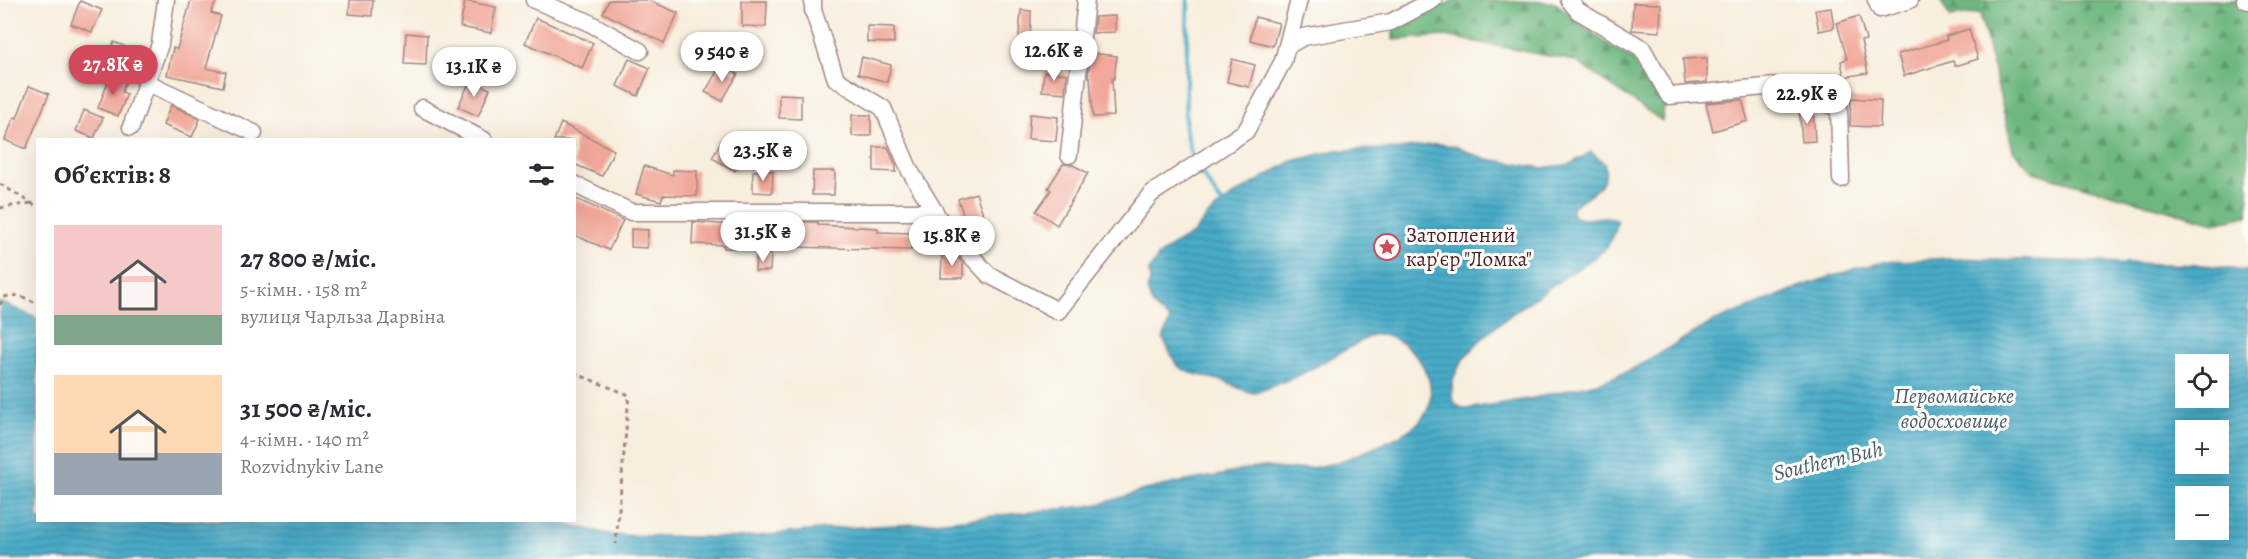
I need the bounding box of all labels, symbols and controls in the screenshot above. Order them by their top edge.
pin: 12.6K ₴ [999,31,1109,82]
pin: 9 540 ₴ [667,32,777,83]
text: 12.6K ₴ [1024,37,1084,64]
text: 9 540 ₴ [695,38,749,65]
pin: 27.8K ₴ [58,45,168,96]
pin: 13.1K ₴ [419,47,529,98]
text: 27.8K ₴ [83,51,143,78]
text: 13.1K ₴ [446,53,502,80]
pin: 22.9K ₴ [1752,74,1862,125]
text: 22.9K ₴ [1776,80,1838,107]
pin: 23.5K ₴ [708,131,818,182]
text: 23.5K ₴ [733,137,793,164]
text: Об’єктів: 8 [54,157,171,192]
icon: filters [525,158,558,191]
pin: 31.5K ₴ [708,212,818,263]
pin: 15.8K ₴ [897,216,1007,267]
text: 31.5K ₴ [734,218,792,245]
place label: Затоплений кар'єр "Ломка" [1406,221,1532,273]
text: 15.8K ₴ [923,222,981,249]
place icon: Затоплений кар'єр "Ломка" [1372,232,1402,262]
text: 27 800 ₴/міс. [240,241,377,276]
icon: home [102,249,174,321]
text: 5-кімн. · 158 m² [240,276,367,303]
text: вулиця Чарльза Дарвіна [240,303,445,330]
map controls [2175,354,2229,540]
button: locate [2175,354,2229,408]
water label: Первомайське водосховище [1894,381,2014,436]
text: 31 500 ₴/міс. [240,391,372,426]
icon: home [102,399,174,471]
button: + [2175,420,2229,474]
text: 4-кімн. · 140 m² [240,426,369,453]
water label: Southern Buh [1770,434,1886,488]
text: Rozvidnykiv Lane [240,453,383,480]
button: − [2175,486,2229,540]

